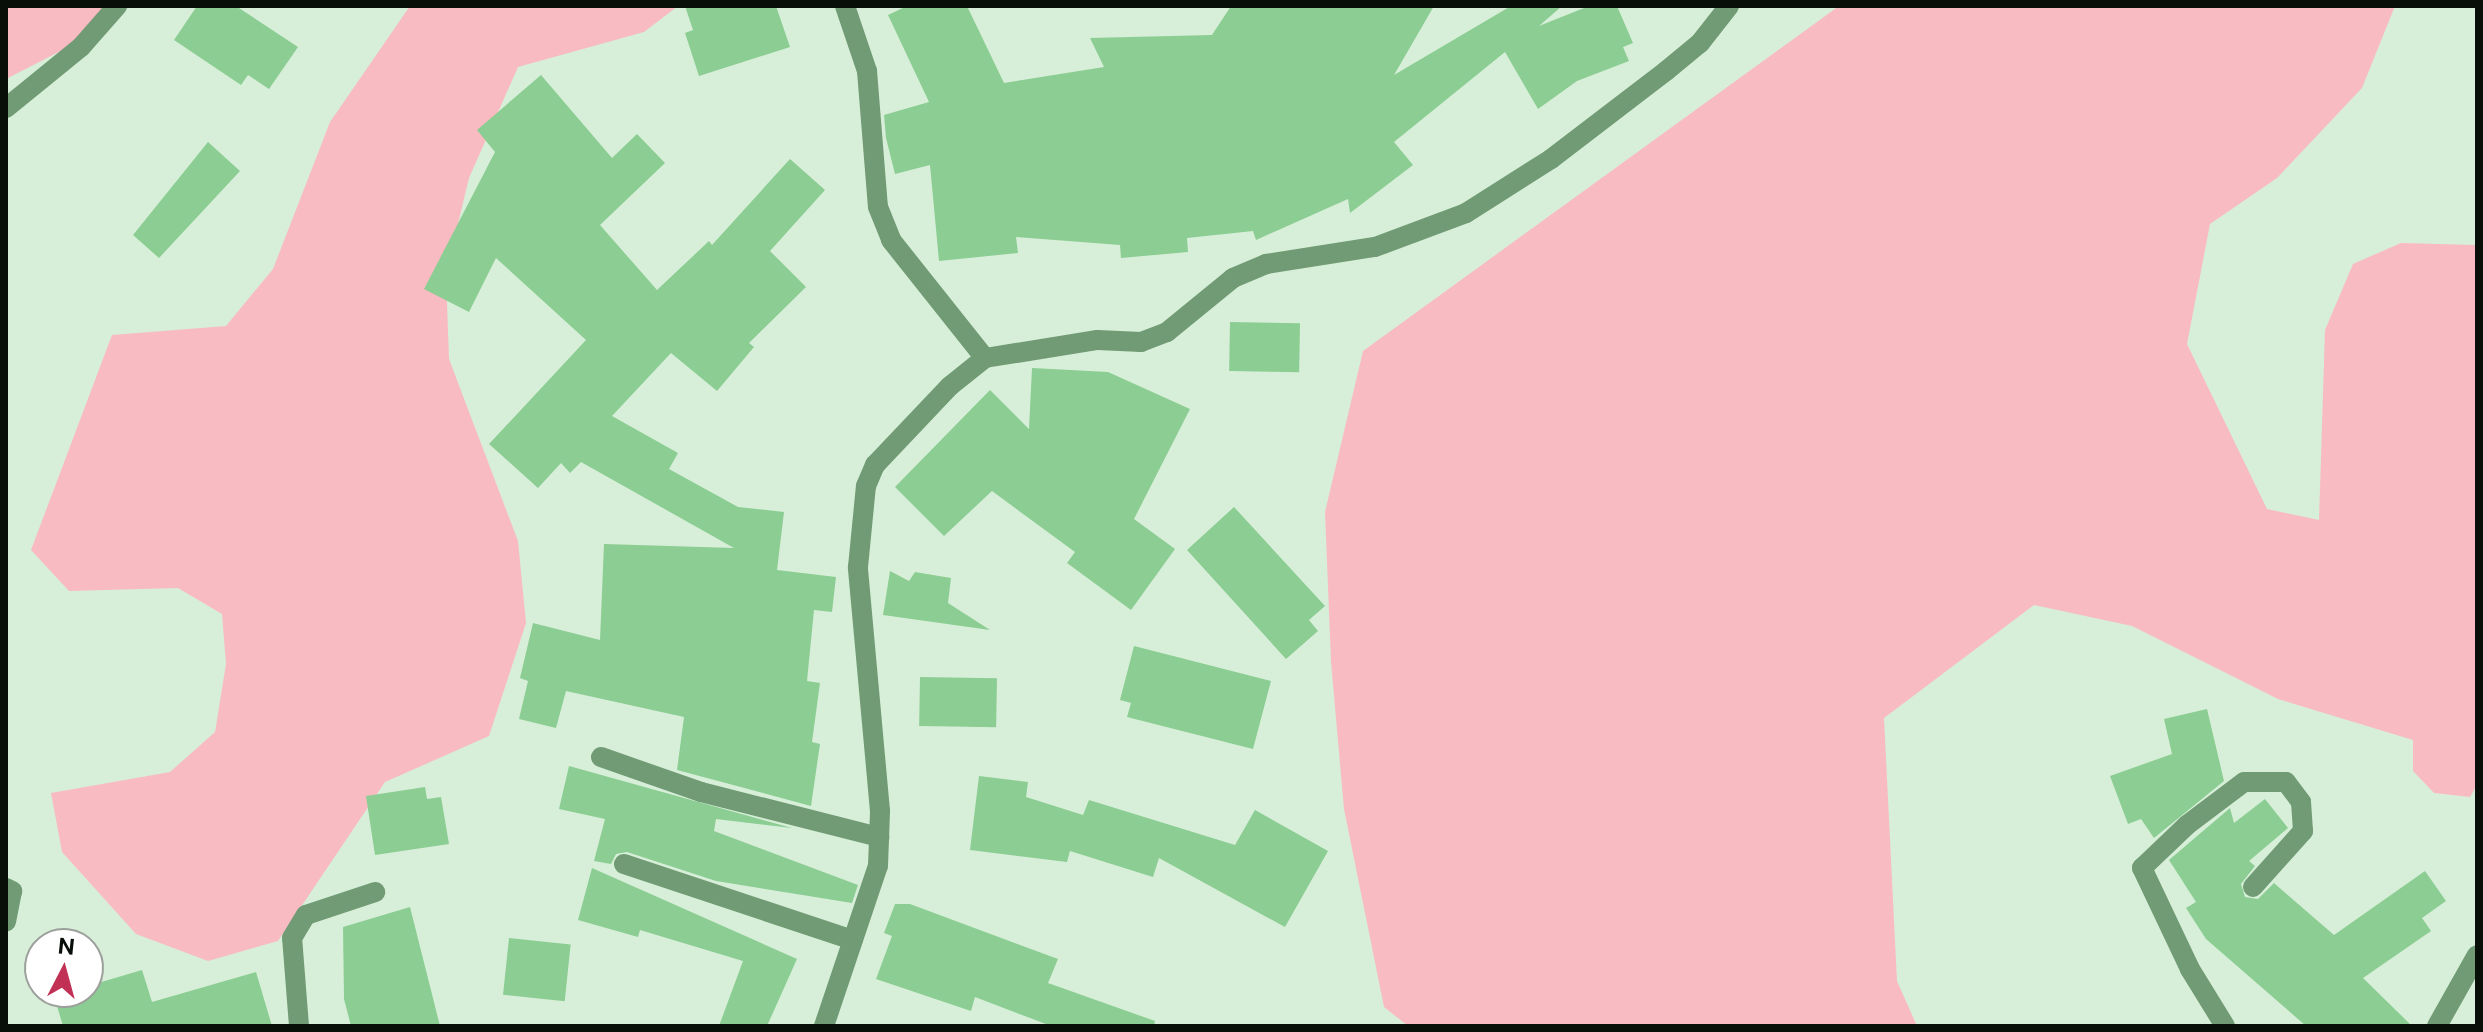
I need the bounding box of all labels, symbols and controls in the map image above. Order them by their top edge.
north arrow [24,928,104,1008]
text: N [56,932,76,960]

